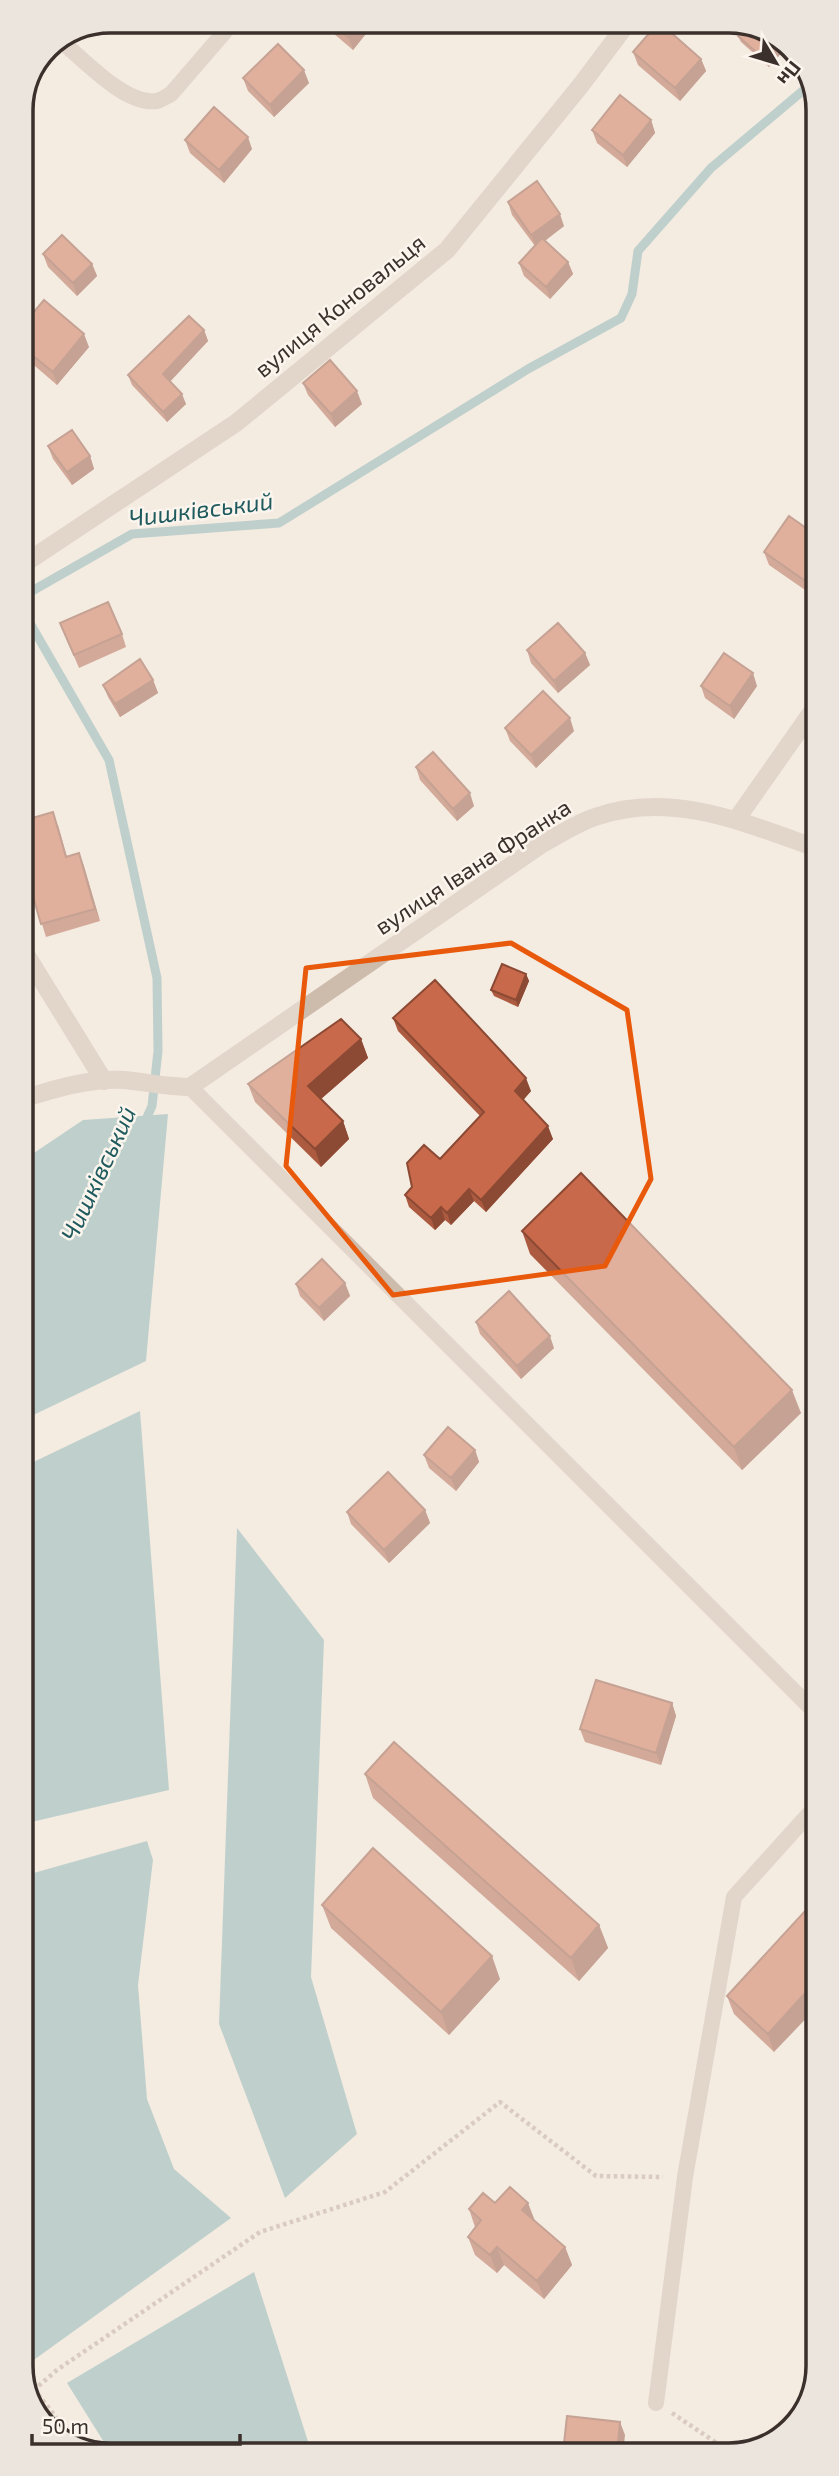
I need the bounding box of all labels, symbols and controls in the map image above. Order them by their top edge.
north arrow [741,28,811,98]
text: Пн [773,57,806,91]
street label: вулиця Коновальця [248,228,431,383]
water label: Чишківський [127,485,275,532]
street label: вулиця Івана Франка [369,792,576,941]
water label: Чишківський [54,1102,141,1245]
scale bar [32,2402,240,2446]
text: 50 m [42,2413,89,2438]

